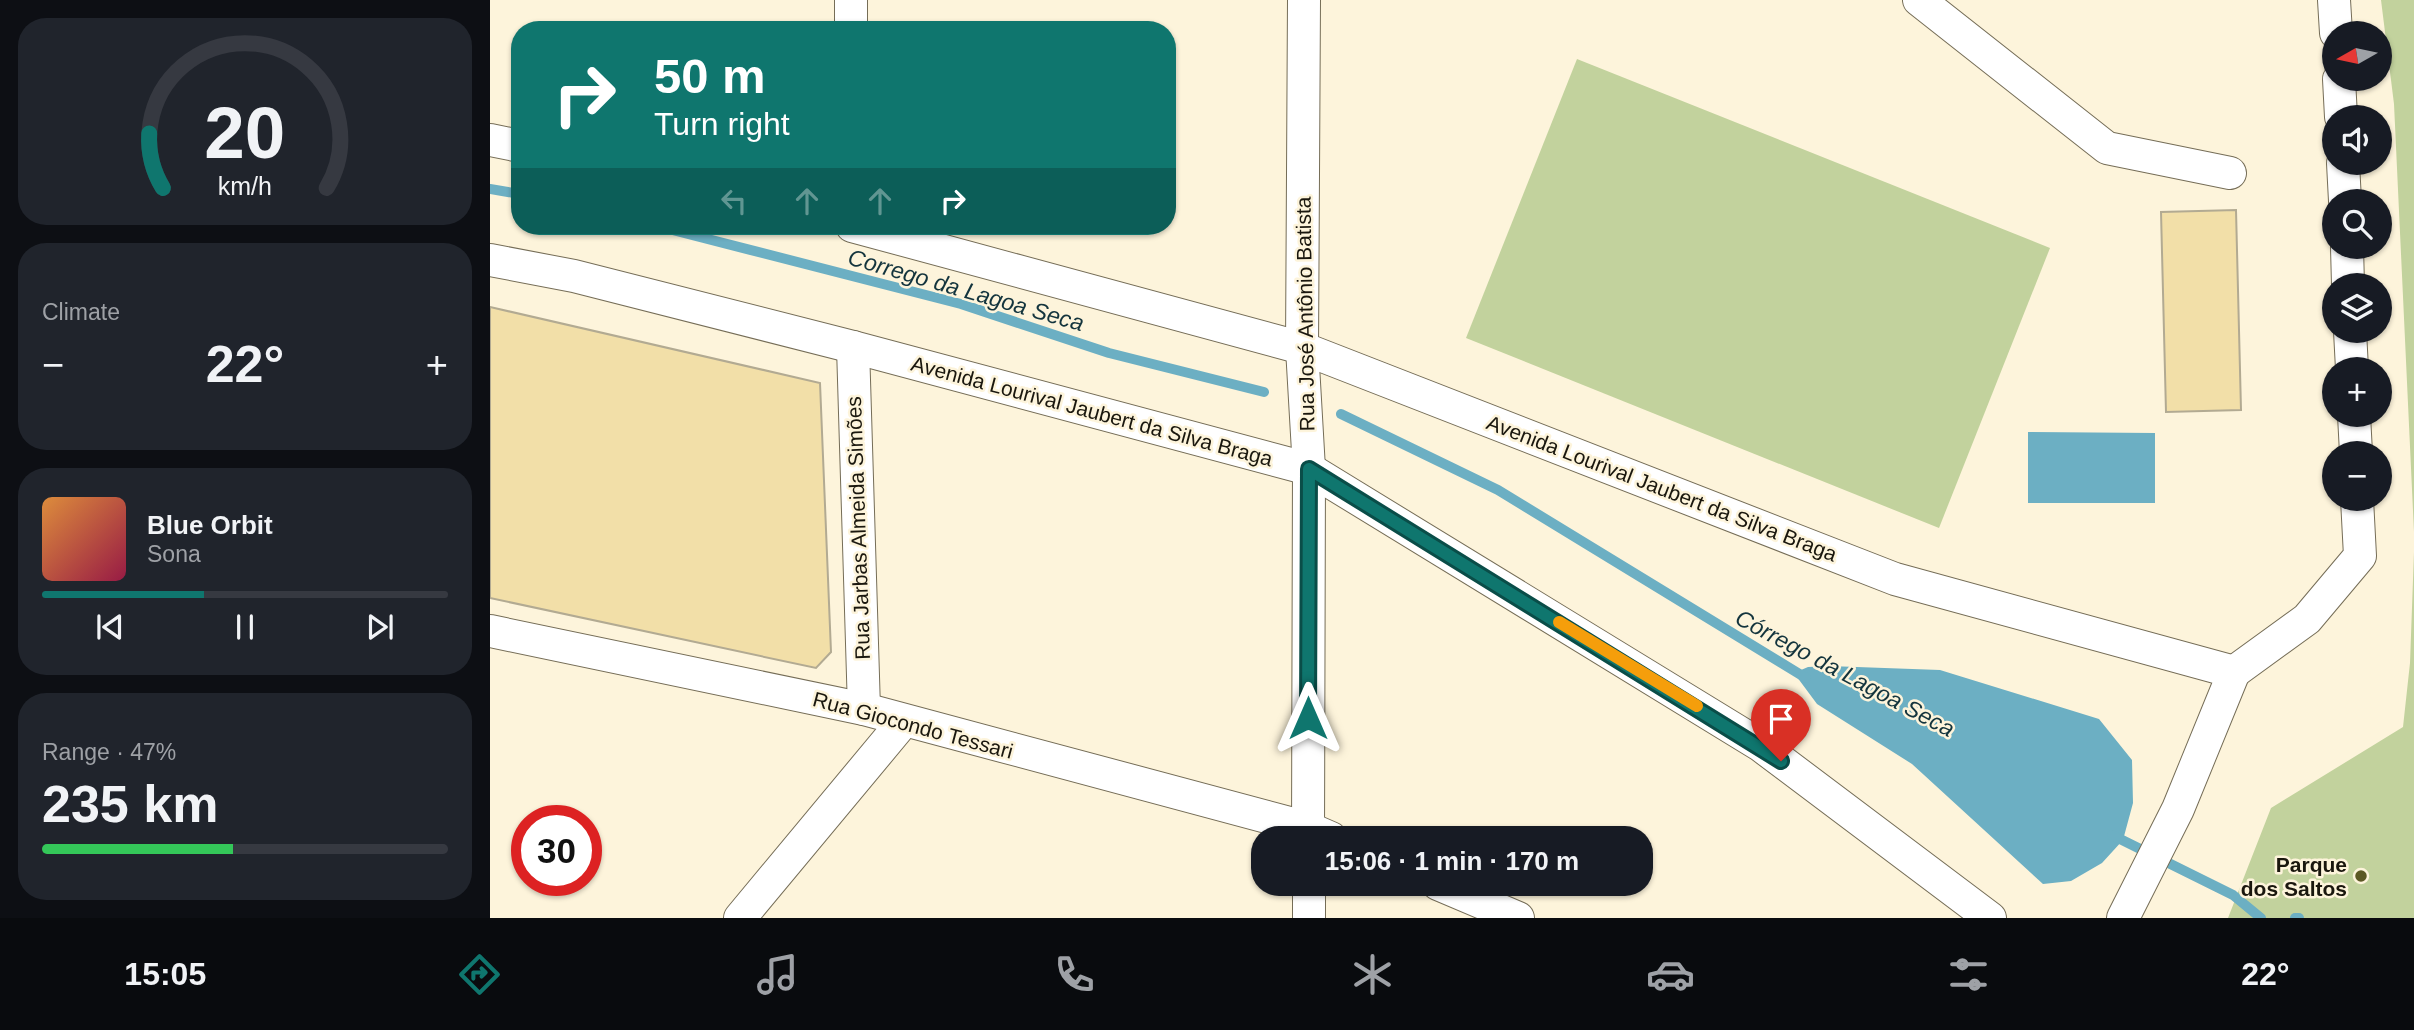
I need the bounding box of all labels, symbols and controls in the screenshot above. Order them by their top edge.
north arrow [2322,21,2392,91]
map controls [2322,21,2392,511]
icon: right [539,49,630,140]
text: 50 m [654,49,766,103]
text: 20 [205,92,285,173]
button: sound [2322,105,2392,175]
text: Turn right [654,106,790,142]
text: km/h [218,171,272,199]
icon: left [715,182,753,220]
icon: ahead [788,182,826,220]
icon: ahead [861,182,899,220]
icon: right [934,182,972,220]
button: search [2322,189,2392,259]
street label: Rua José Antônio Batista [1291,196,1319,432]
water label: Corrego da Lagoa Seca [845,244,1087,336]
button: layers [2322,273,2392,343]
text: Climate [42,299,120,325]
text: 22° [206,335,284,393]
text: − [42,344,64,386]
text: + [426,344,448,386]
street label: Avenida Lourival Jaubert da Silva Braga [909,352,1276,470]
button: + [2322,357,2392,427]
street label: Rua Jarbas Almeida Simões [842,396,874,660]
street label: Avenida Lourival Jaubert da Silva Braga [1484,410,1841,566]
button: − [2322,441,2392,511]
text: Blue Orbit [147,510,273,540]
text: Sona [147,541,201,567]
water label: Córrego da Lagoa Seca [1731,604,1959,742]
icon: previous [91,608,129,646]
icon: pause [226,608,264,646]
icon: next [361,608,399,646]
position arrow [1271,681,1345,755]
street label: Rua Giocondo Tessari [810,687,1016,763]
pin [1751,689,1811,761]
icon: arrive [1762,700,1800,738]
text: Range · 47% [42,739,176,765]
text: 235 km [42,775,218,833]
speed limit sign: 30 [511,805,602,896]
text: 15:06 · 1 min · 170 m [1325,846,1579,876]
place label: Parque dos Saltos [2241,853,2347,900]
marker: Parque dos Saltos [2353,868,2369,884]
icon: directions [455,950,504,999]
icon: music [753,950,802,999]
icon: phone [1050,950,1099,999]
icon: climate [1348,950,1397,999]
icon: car [1646,950,1695,999]
icon: filters [1944,950,1993,999]
text: 15:05 [124,956,206,992]
text: 22° [2241,956,2290,992]

